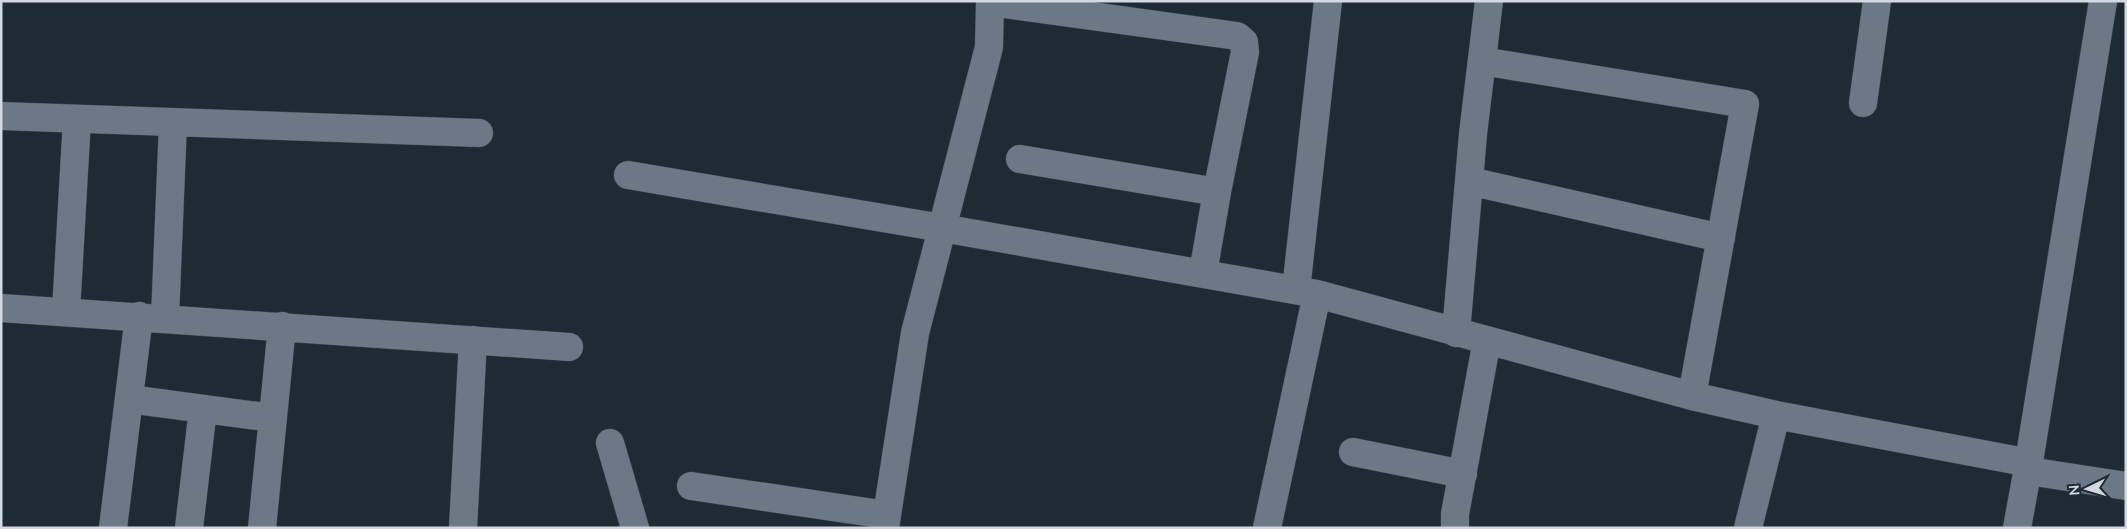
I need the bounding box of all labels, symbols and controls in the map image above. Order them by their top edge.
north arrow [2062,464,2112,514]
text: N [2065,484,2083,496]

